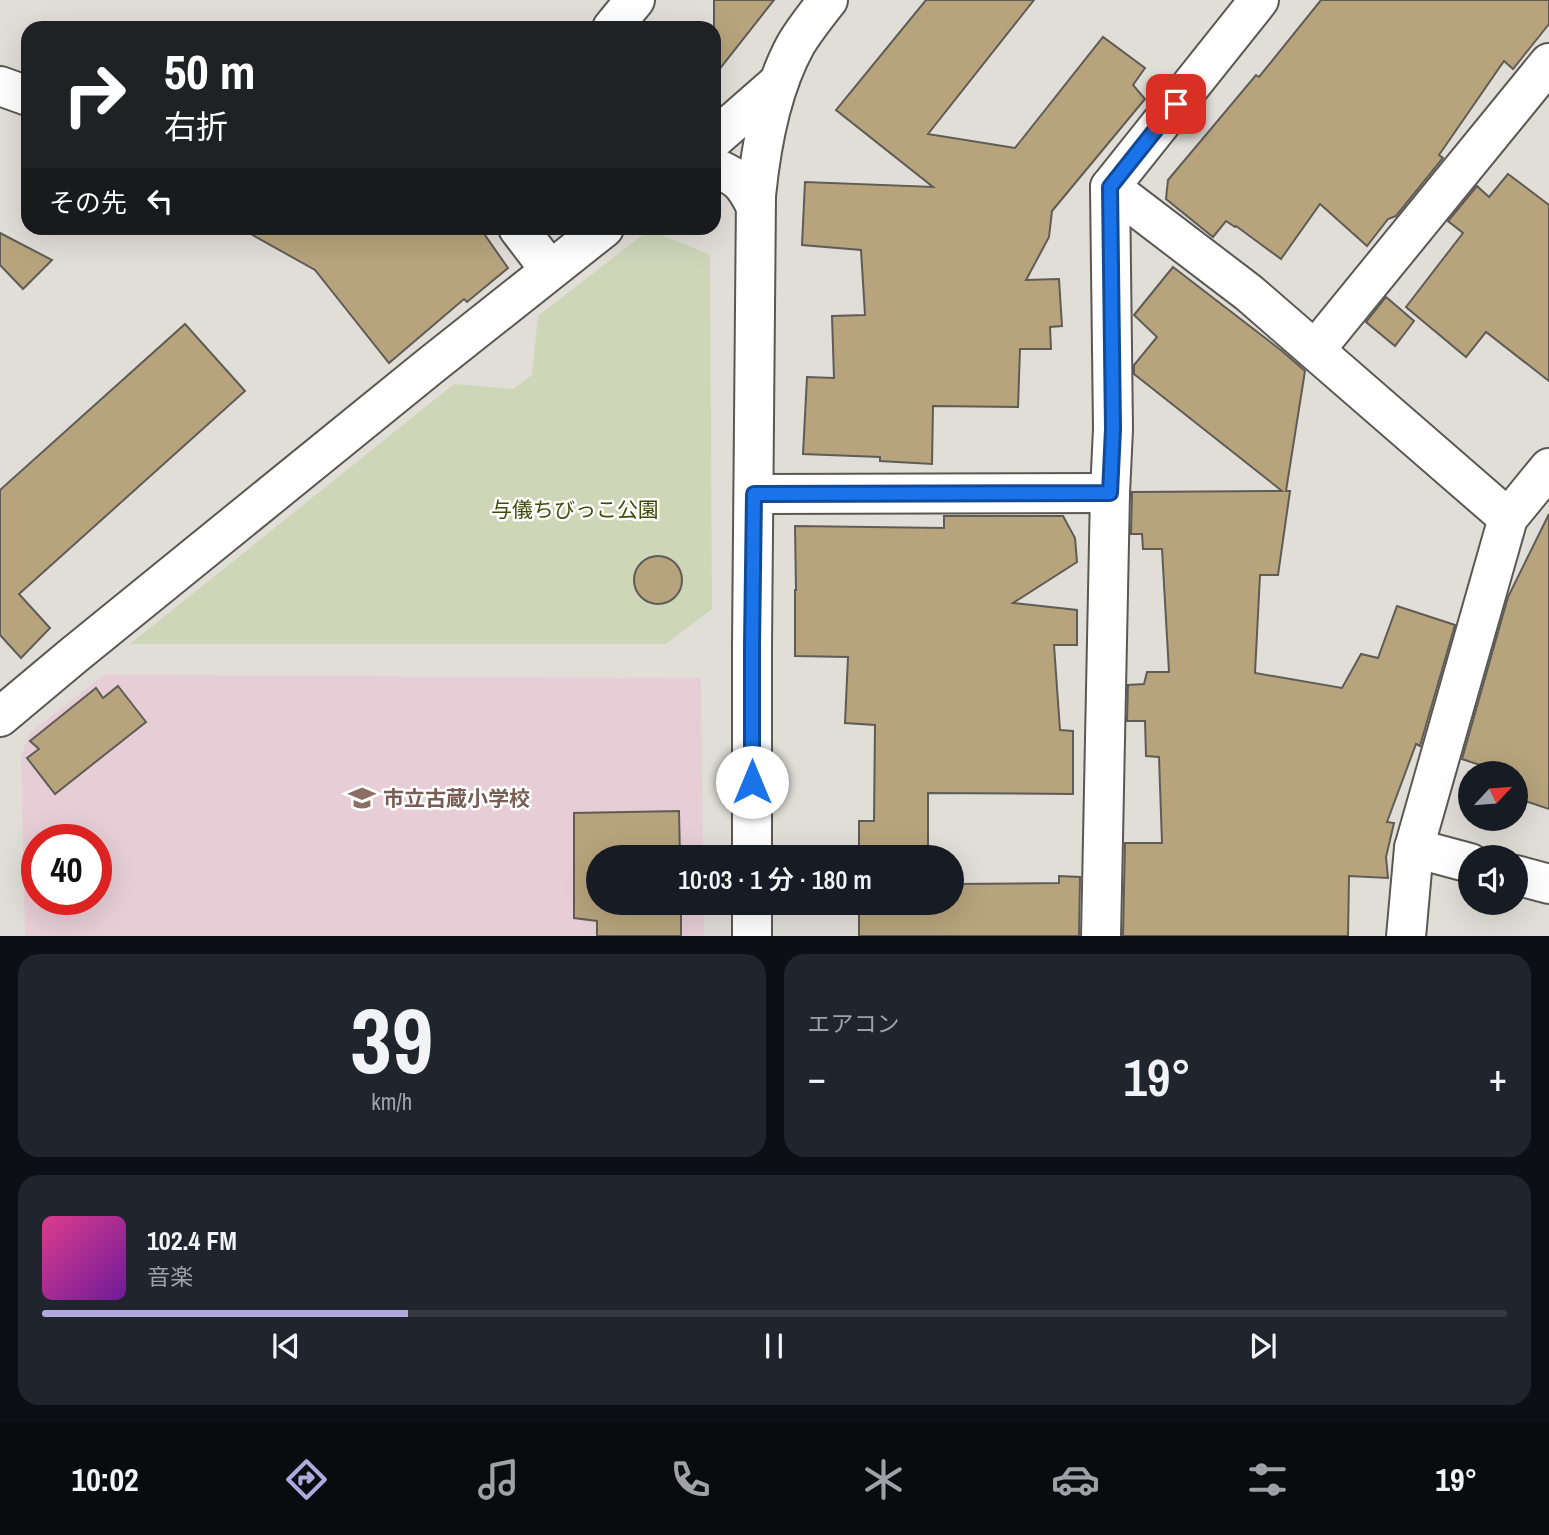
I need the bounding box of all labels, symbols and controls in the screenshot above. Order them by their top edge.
text: 50 m [164,38,256,104]
icon: right [49,49,140,140]
pin [1146,74,1206,134]
icon: arrive [1157,85,1195,123]
text: 右折 [164,105,228,148]
icon: left [141,182,179,220]
text: その先 [49,185,127,220]
park label: 与儀ちびっこ公園 [491,495,659,524]
position arrow [715,745,789,819]
north arrow [1458,761,1528,831]
map controls [1458,761,1528,915]
school or university icon: 市立古蔵小学校 [347,783,377,813]
place label: 市立古蔵小学校 [383,784,530,813]
speed limit sign: 40 [21,824,112,915]
button: sound [1458,845,1528,915]
text: 10:03 · 1 分 · 180 m [678,862,872,897]
text: 39 [350,979,433,1101]
text: エアコン [808,1008,900,1039]
text: 19° [1123,1042,1191,1112]
text: − [808,1052,826,1103]
text: + [1489,1052,1507,1103]
text: km/h [371,1086,412,1117]
text: 102.4 FM [147,1223,237,1258]
text: 音楽 [147,1261,193,1292]
icon: previous [267,1327,305,1365]
icon: pause [755,1327,793,1365]
icon: next [1244,1327,1282,1365]
icon: directions [282,1455,331,1504]
icon: music [474,1455,523,1504]
icon: phone [666,1455,715,1504]
icon: climate [859,1455,908,1504]
icon: car [1051,1455,1100,1504]
icon: filters [1243,1455,1292,1504]
text: 10:02 [72,1458,139,1501]
text: 19° [1435,1458,1477,1501]

